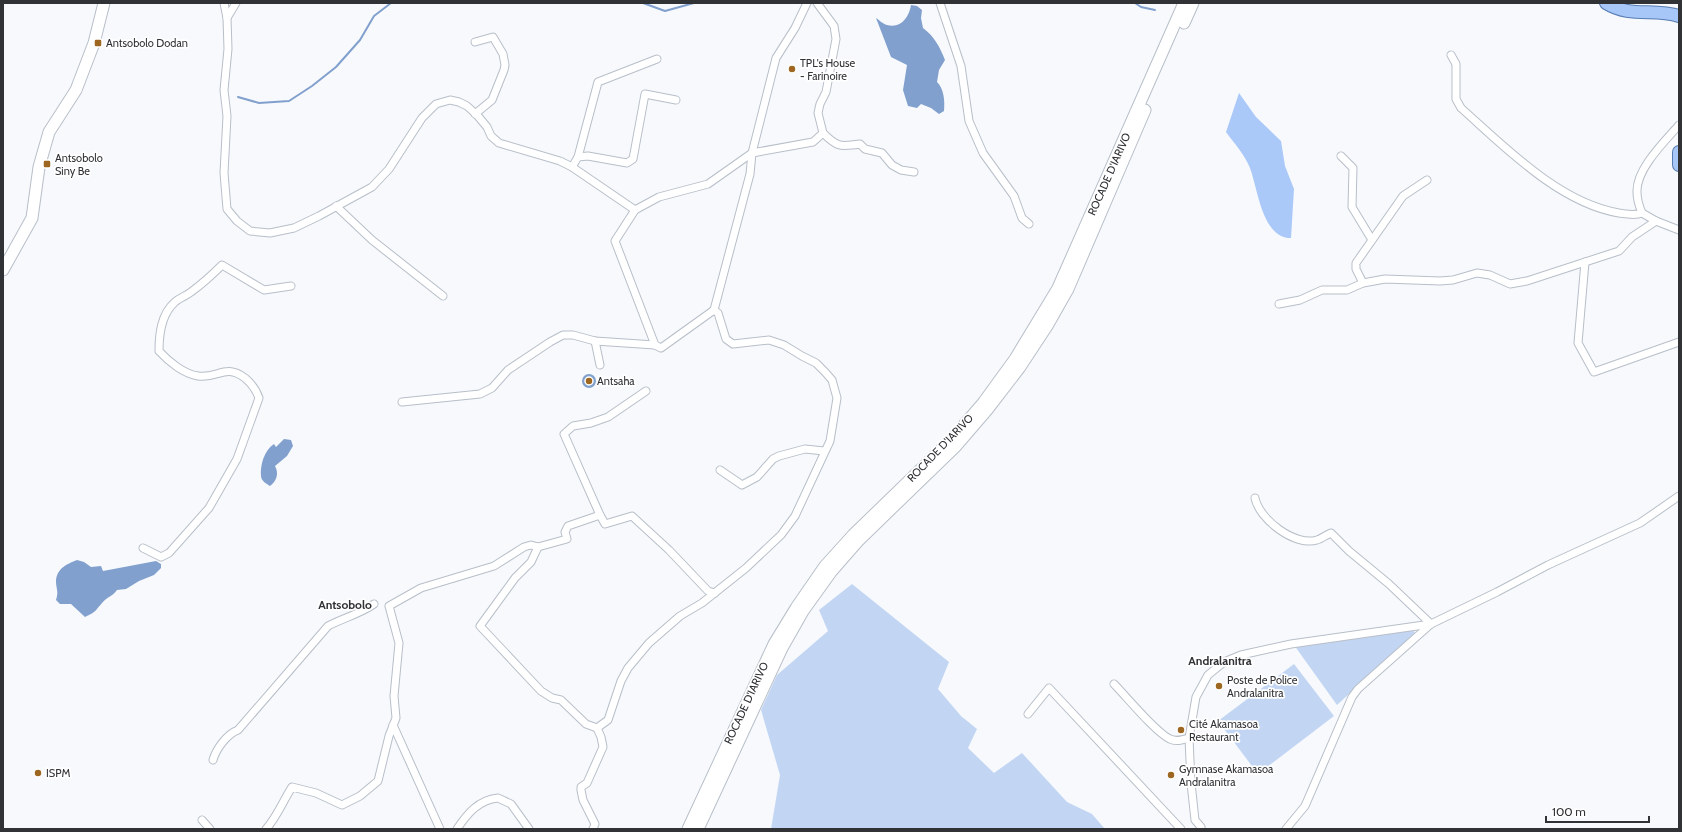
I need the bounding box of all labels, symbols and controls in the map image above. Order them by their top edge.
place label: Antsobolo Dodan [106,36,188,50]
marker: Antsobolo Dodan [93,38,103,48]
place label: TPL's House - Farinoire [800,56,855,83]
marker: TPL's House - Farinoire [787,64,797,74]
street label: ROCADE D'IARIVO [1084,130,1134,218]
place label: Antsobolo Siny Be [55,151,103,178]
marker: Antsobolo Siny Be [42,159,52,169]
place label: Antsaha [597,374,635,388]
marker: Antsaha [584,376,594,386]
street label: ROCADE D'IARIVO [904,411,976,485]
district label: Antsobolo [318,597,372,612]
district label: Andralanitra [1188,653,1252,668]
street label: ROCADE D'IARIVO [721,659,771,746]
place label: Poste de Police Andralanitra [1227,673,1298,700]
marker: Poste de Police Andralanitra [1214,681,1224,691]
place label: Cité Akamasoa Restaurant [1189,717,1259,744]
marker: Cité Akamasoa Restaurant [1176,725,1186,735]
place label: Gymnase Akamasoa Andralanitra [1179,762,1274,789]
place label: ISPM [46,766,70,780]
marker: ISPM [33,768,43,778]
marker: Gymnase Akamasoa Andralanitra [1166,770,1176,780]
scale bar [1546,798,1649,824]
text: 100 m [1552,804,1586,819]

